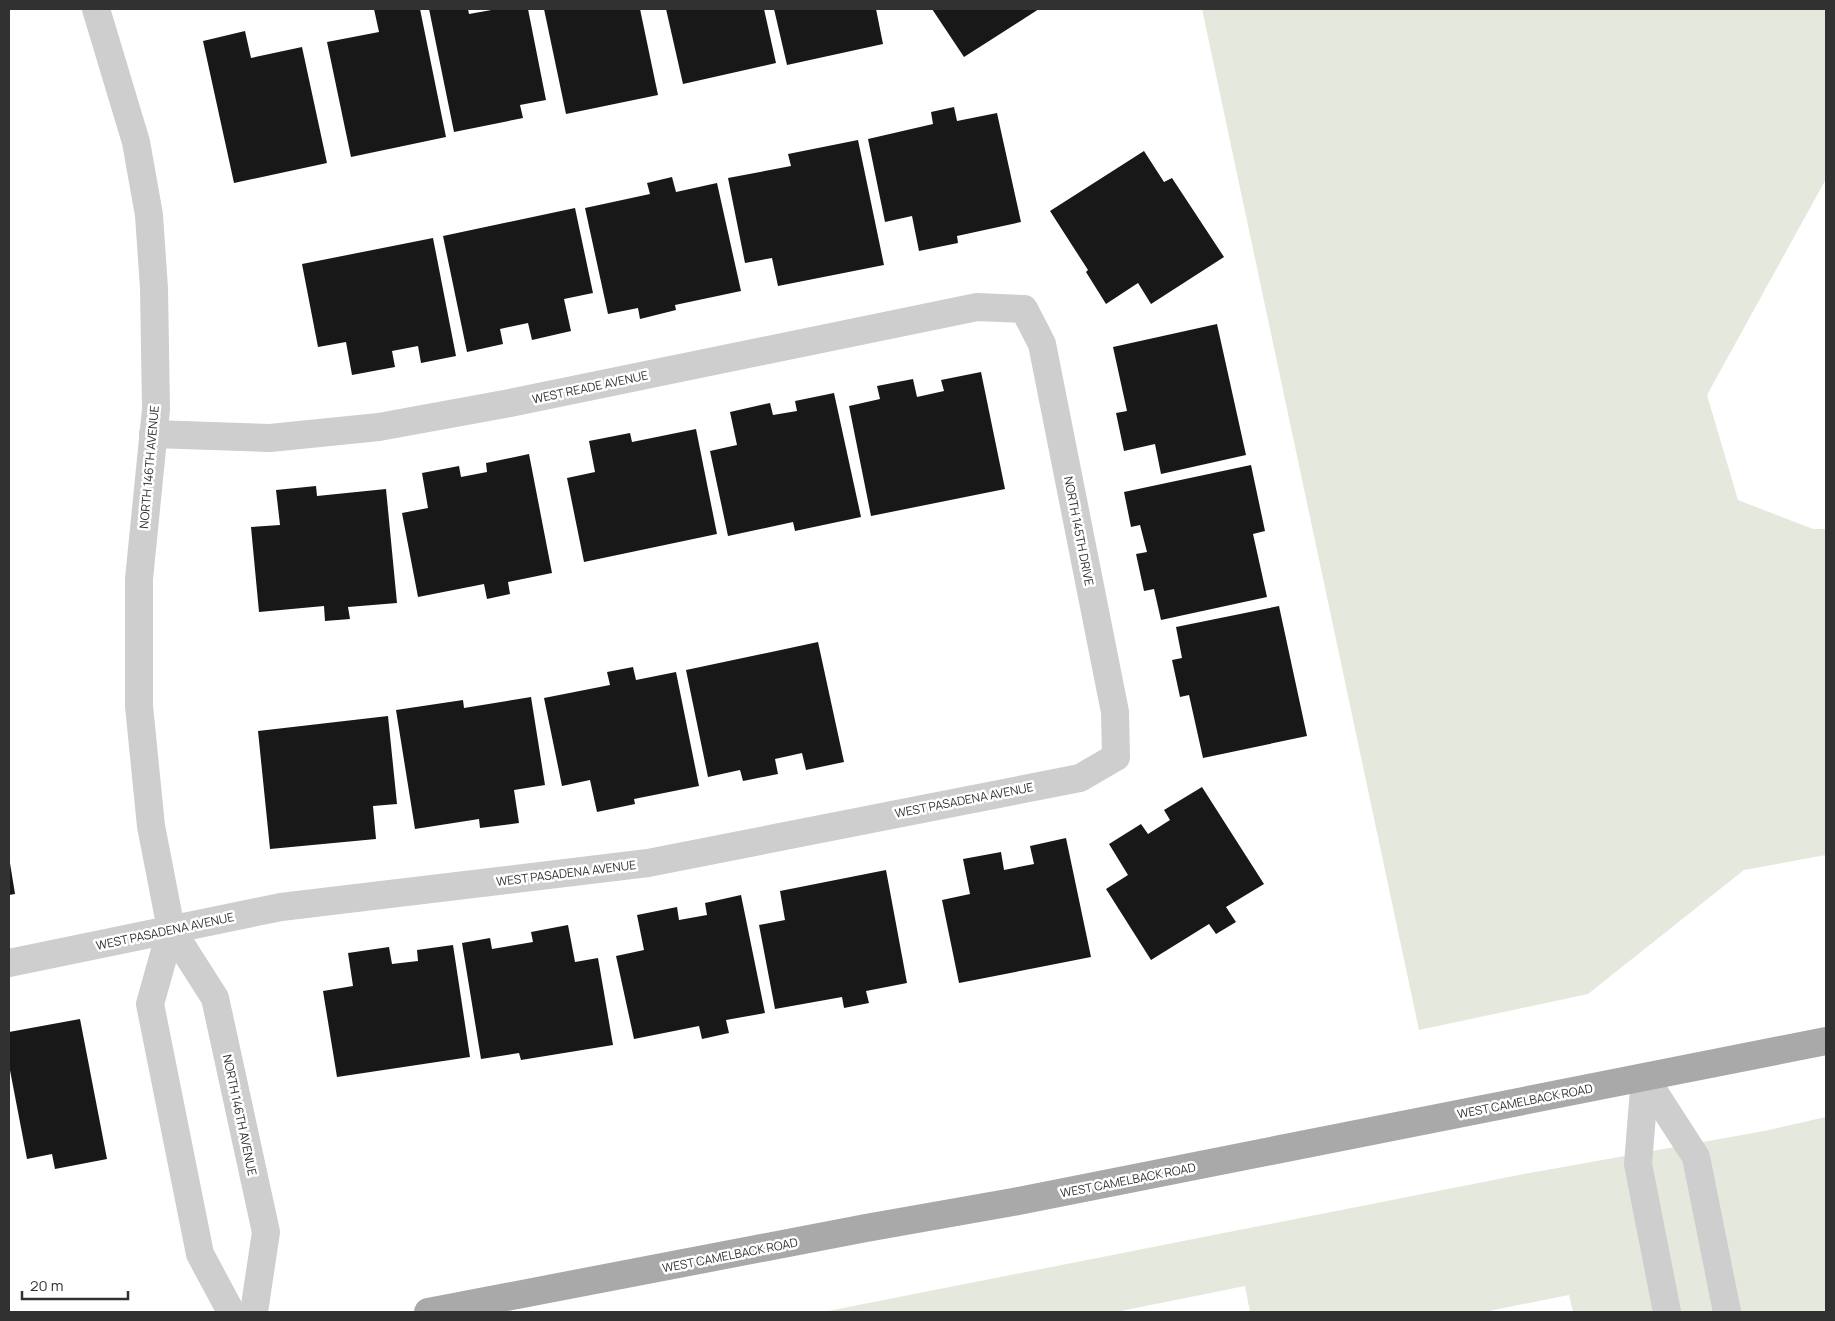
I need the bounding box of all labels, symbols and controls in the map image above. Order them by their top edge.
street label: WEST READE AVENUE [531,366,650,408]
street label: NORTH 146TH AVENUE [135,405,163,529]
street label: NORTH 145TH DRIVE [1060,475,1098,587]
street label: WEST PASADENA AVENUE [893,778,1035,822]
street label: WEST PASADENA AVENUE [495,856,637,890]
street label: WEST PASADENA AVENUE [94,908,236,954]
street label: NORTH 146TH AVENUE [219,1053,261,1177]
street label: WEST CAMELBACK ROAD [1456,1080,1594,1122]
street label: WEST CAMELBACK ROAD [1059,1159,1197,1201]
street label: WEST CAMELBACK ROAD [661,1234,799,1276]
scale bar [22,1268,129,1300]
text: 20 m [30,1275,63,1296]

